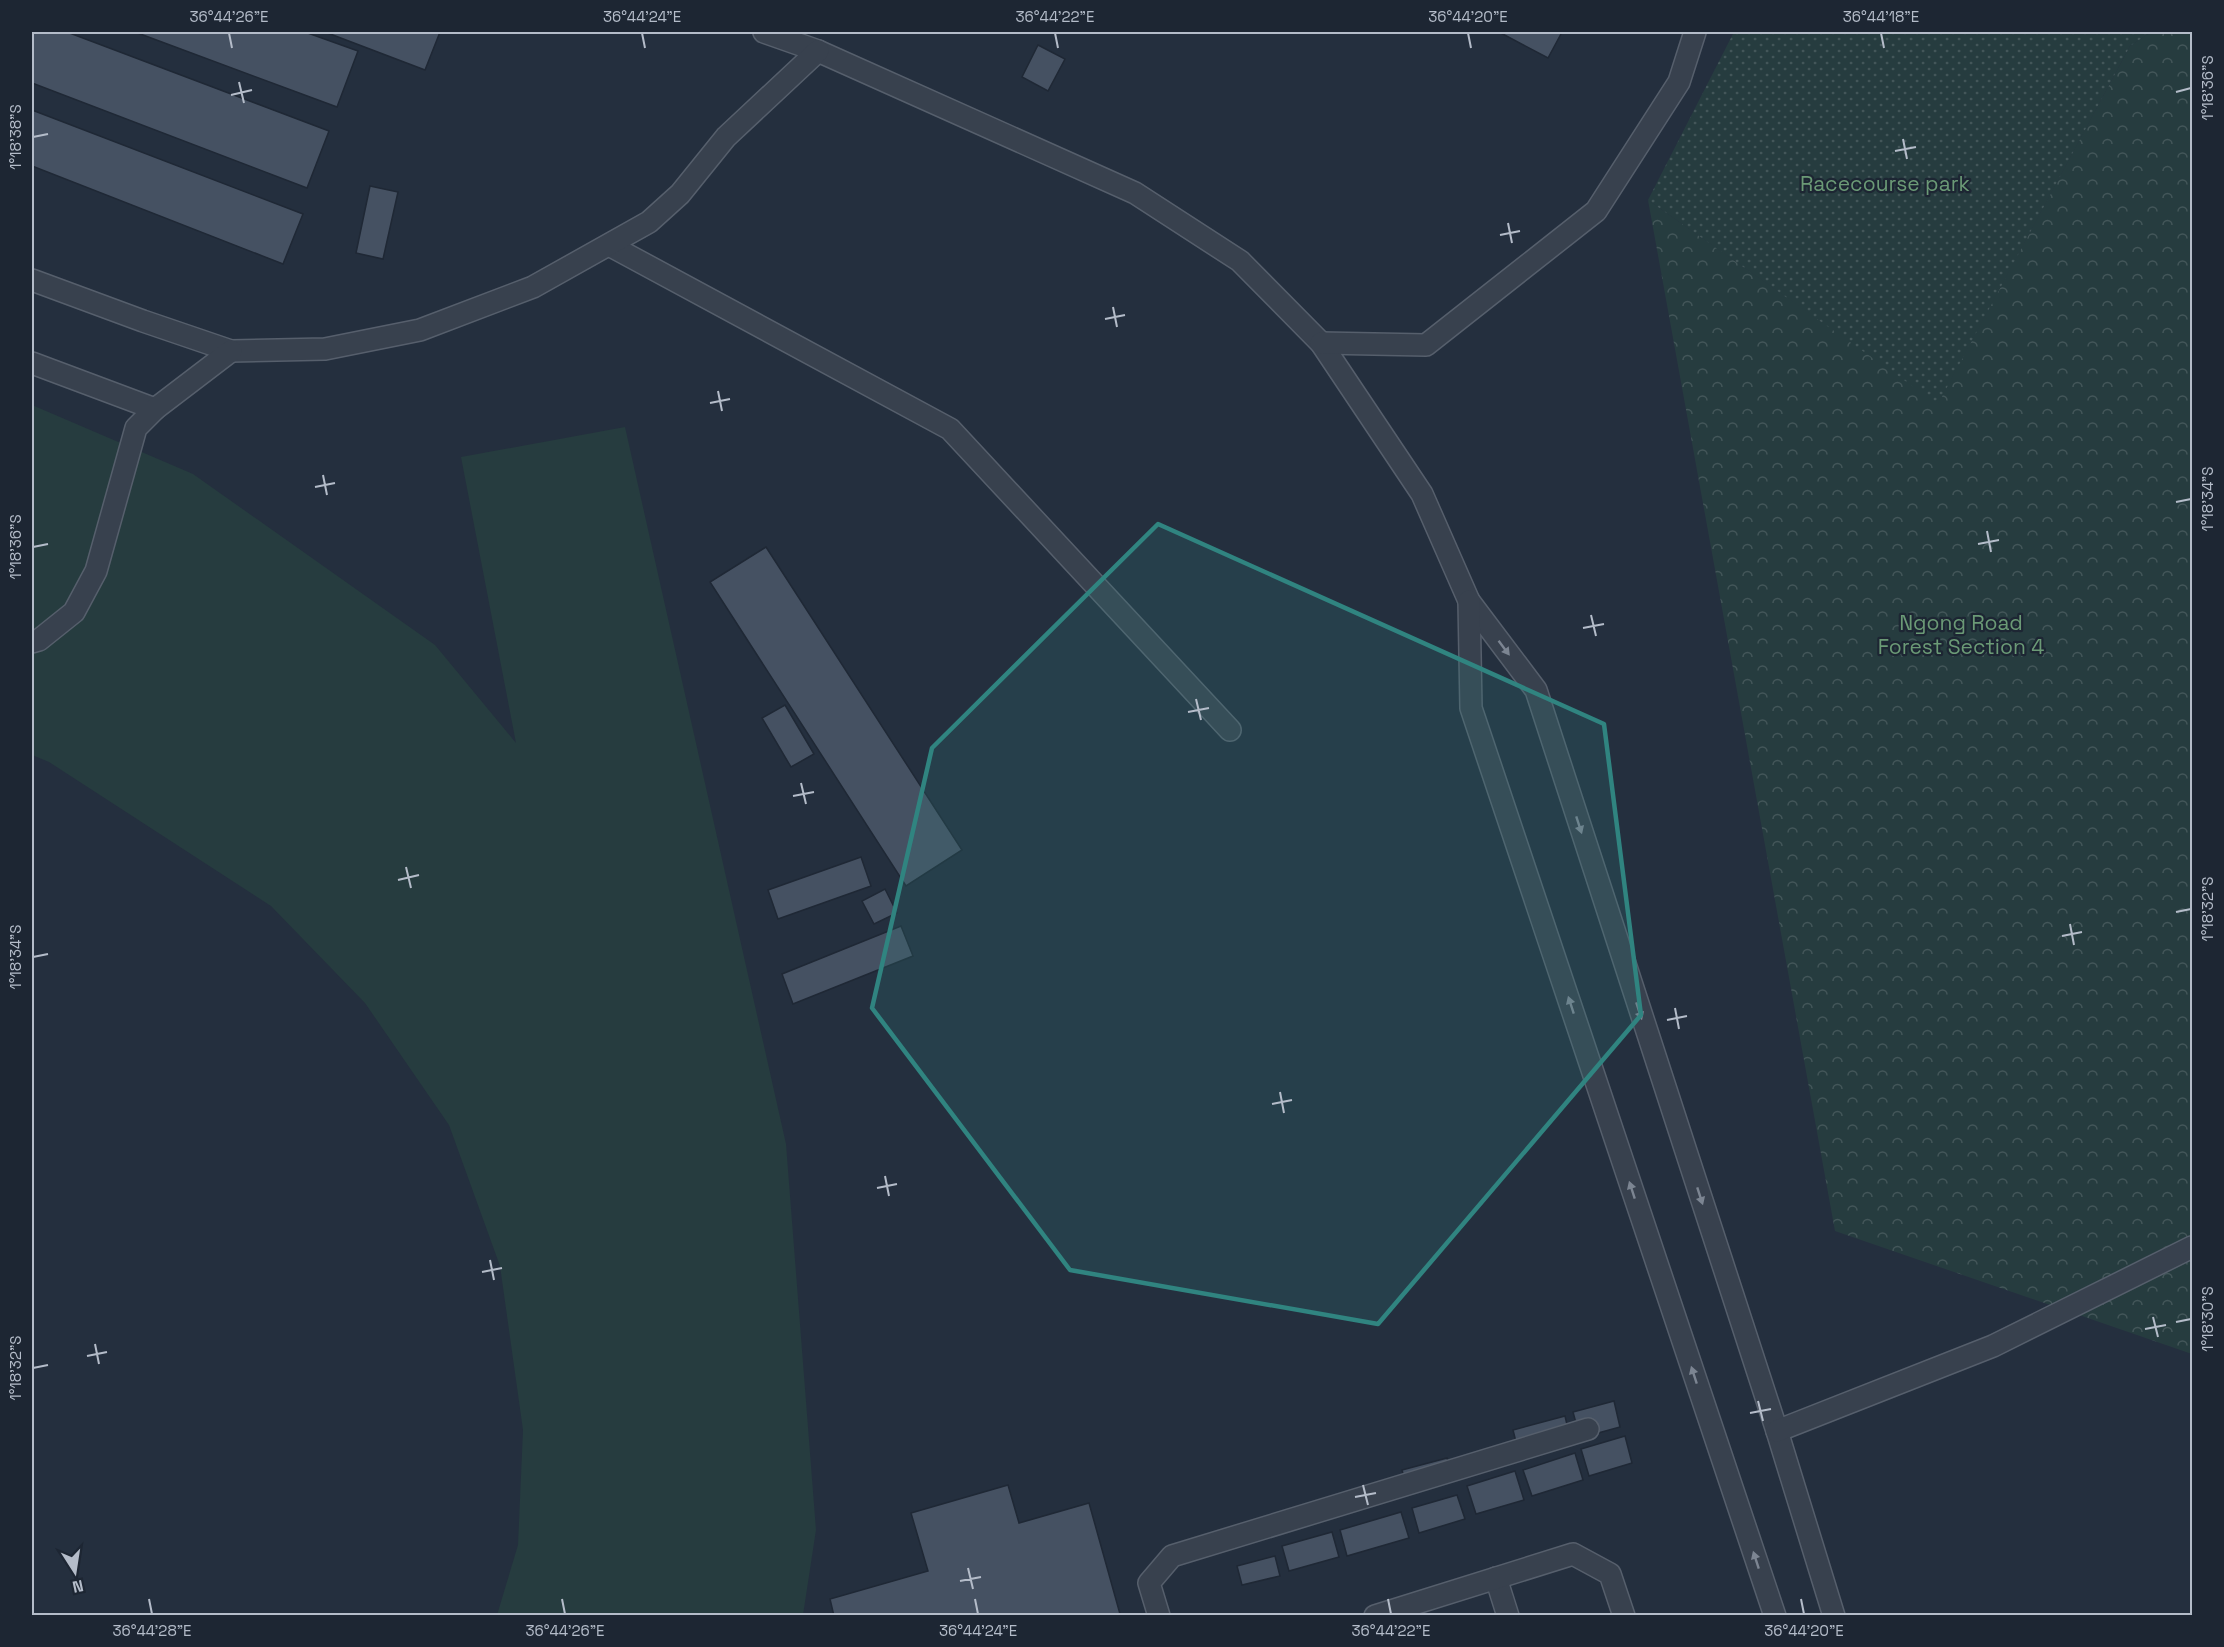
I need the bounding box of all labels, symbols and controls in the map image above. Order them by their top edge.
text: 36°44'26"E [190,7,268,26]
text: 36°44'24"E [603,7,681,26]
text: 36°44'22"E [1016,7,1094,26]
text: 36°44'20"E [1428,7,1508,26]
text: 36°44'18"E [1843,7,1919,26]
text: 1°18'36"S [2198,55,2217,121]
text: 1°18'38"S [6,104,25,170]
park label: Racecourse park [1800,170,1970,197]
text: 1°18'34"S [2198,467,2217,531]
text: 1°18'36"S [6,514,25,580]
park label: Ngong Road Forest Section 4 [1878,609,2044,660]
one-way arrow [1498,640,1510,655]
one-way arrow [1575,816,1585,834]
text: 1°18'32"S [2198,876,2217,942]
text: 1°18'34"S [6,925,25,989]
one-way arrow [1565,996,1575,1014]
one-way arrow [1635,1002,1645,1020]
one-way arrow [1627,1181,1637,1199]
one-way arrow [1696,1187,1705,1205]
text: 1°18'30"S [2198,1286,2217,1352]
text: 1°18'32"S [6,1335,25,1401]
one-way arrow [1689,1366,1699,1384]
north arrow [45,1542,105,1602]
one-way arrow [1751,1551,1760,1569]
text: N [71,1575,85,1598]
text: 36°44'28"E [112,1621,192,1640]
text: 36°44'26"E [526,1621,604,1640]
text: 36°44'24"E [939,1621,1017,1640]
text: 36°44'22"E [1352,1621,1430,1640]
text: 36°44'20"E [1764,1621,1844,1640]

